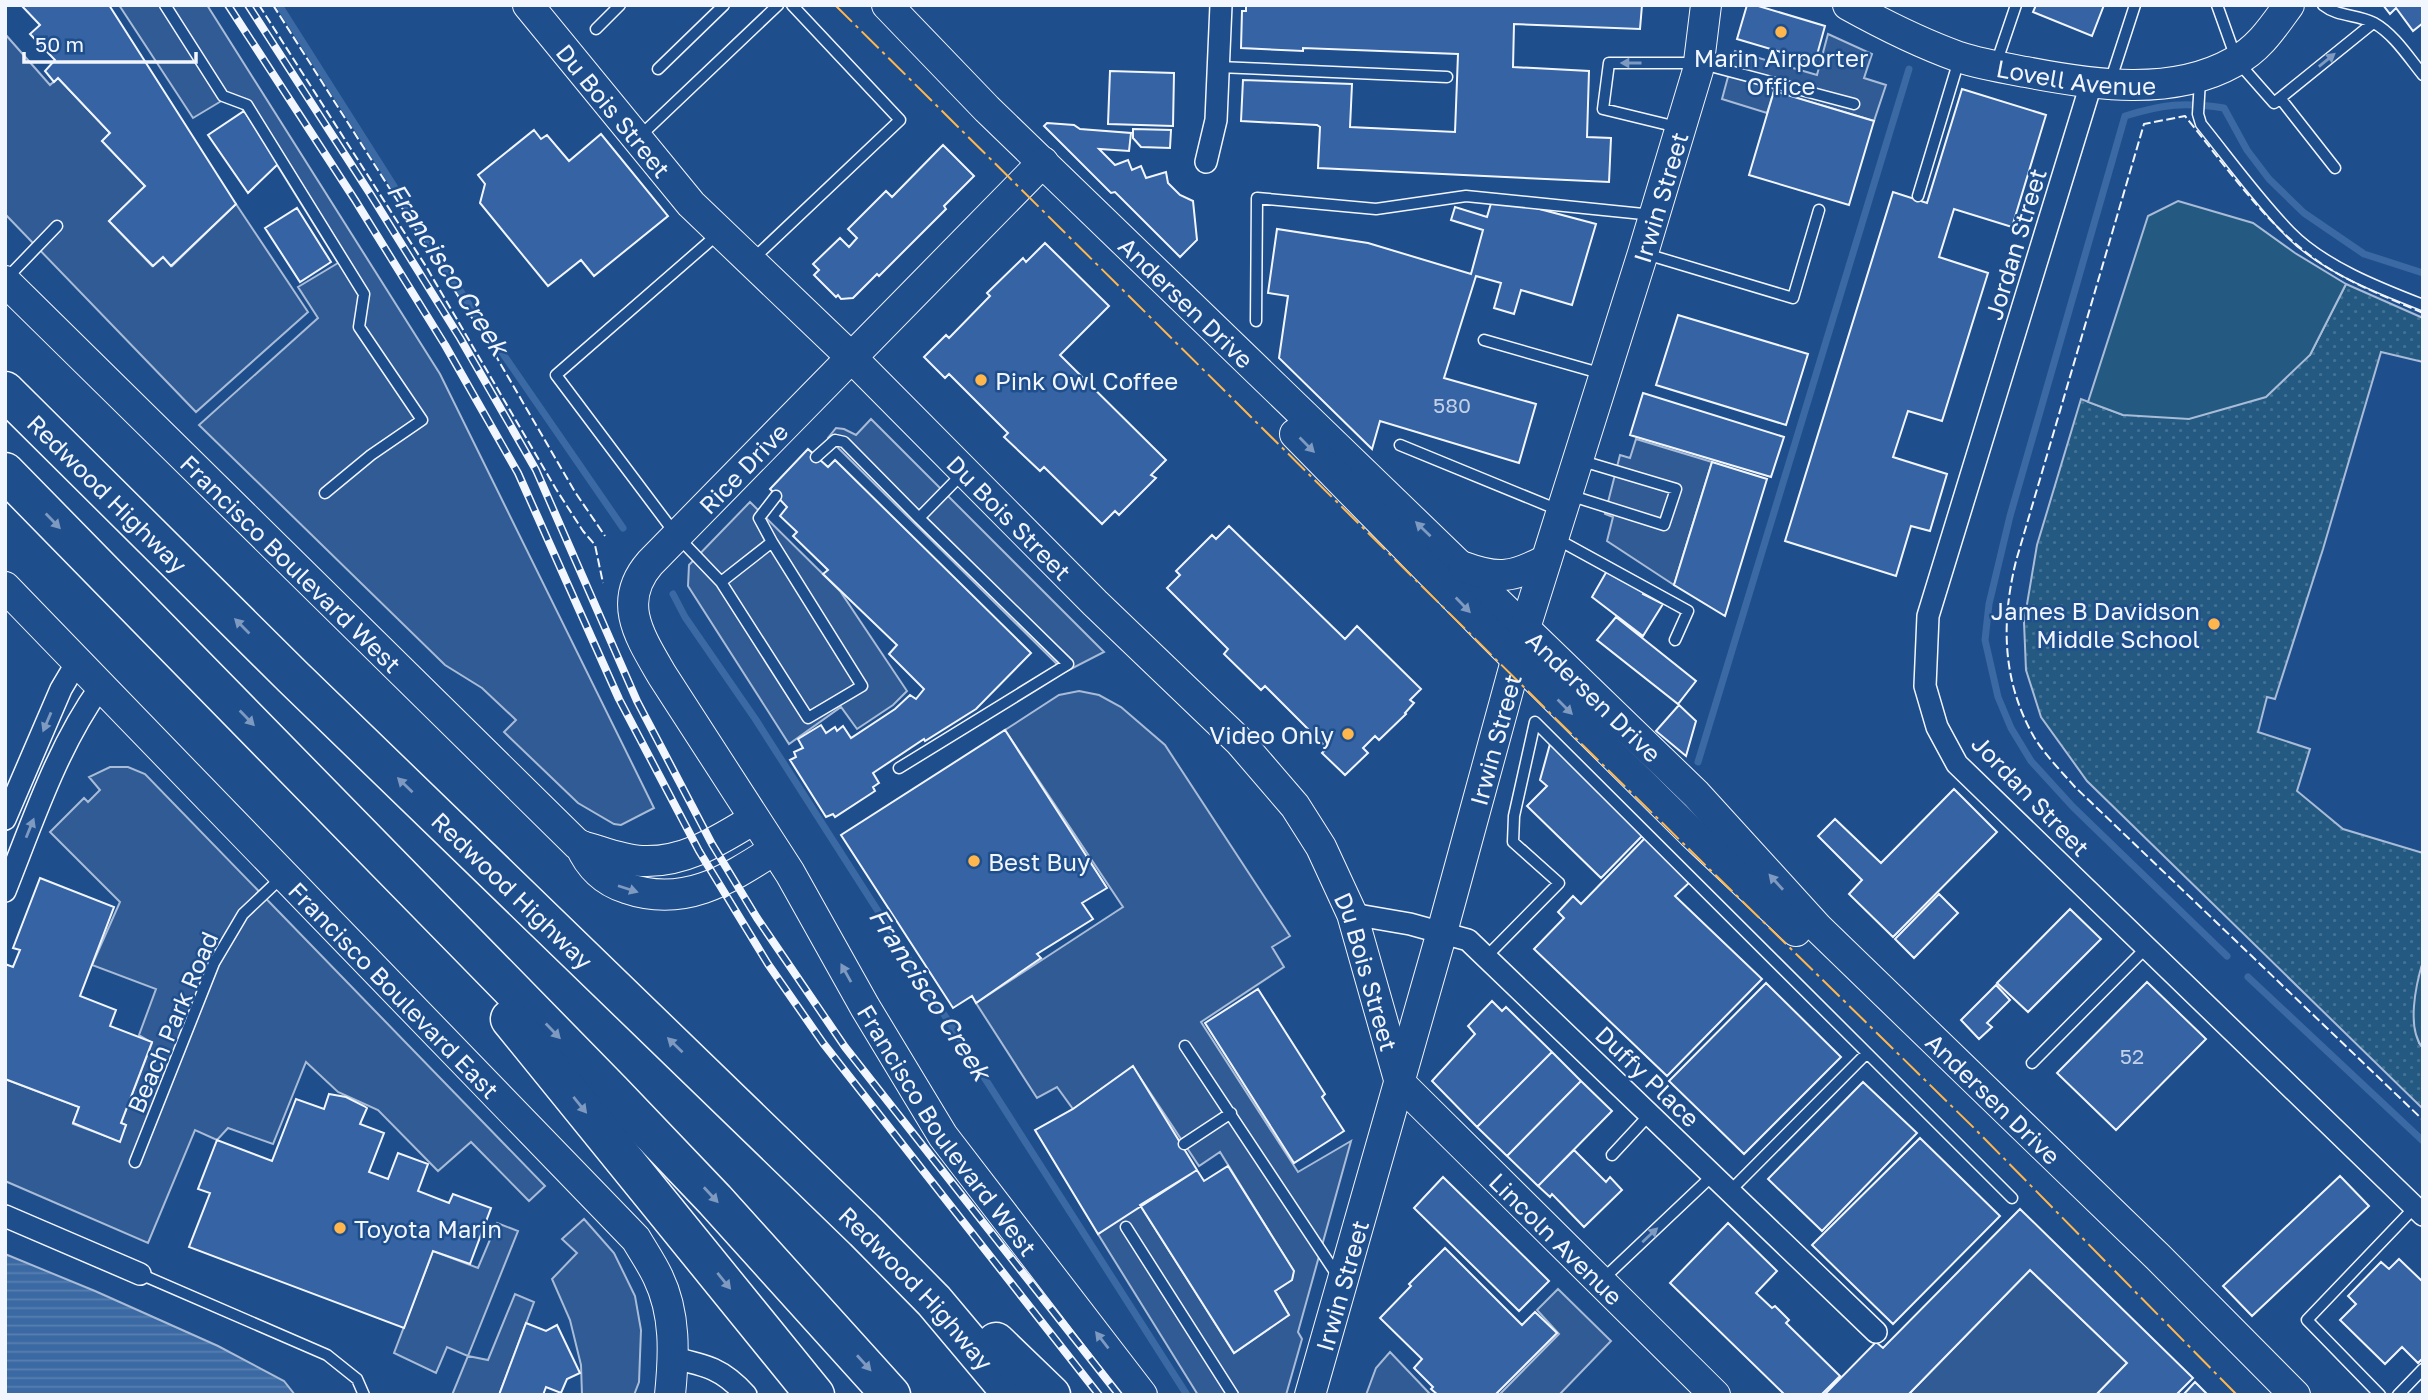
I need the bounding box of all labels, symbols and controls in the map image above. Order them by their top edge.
scale bar [24,21,196,65]
marker: Marin Airporter Office [1773,24,1789,40]
text: 50 m [35,31,84,57]
street label: Du Bois Street [551,38,677,183]
place label: Marin Airporter Office [1694,43,1868,100]
street label: Lovell Avenue [1994,52,2157,100]
one-way arrow [2317,53,2335,68]
one-way arrow [1620,57,1642,69]
street label: Irwin Street [1626,128,1693,266]
street label: Jordan Street [1978,165,2052,323]
water label: Francisco Creek [381,177,517,363]
street label: Andersen Drive [1113,230,1260,373]
place label: Pink Owl Coffee [995,366,1178,395]
marker: Pink Owl Coffee [973,372,989,388]
house number: 580 [1433,392,1471,418]
street label: Redwood Highway [22,408,194,579]
street label: Rice Drive [693,416,793,520]
one-way arrow [1298,437,1315,454]
street label: Francisco Boulevard West [175,448,408,678]
street label: Du Bois Street [942,449,1078,585]
one-way arrow [44,512,61,528]
one-way arrow [1415,521,1432,538]
one-way arrow [1454,596,1470,613]
place label: James B Davidson Middle School [1991,596,2200,653]
marker: James B Davidson Middle School [2206,616,2222,632]
one-way arrow [234,619,251,635]
street label: Andersen Drive [1521,624,1668,767]
street label: Irwin Street [1463,670,1526,808]
one-way arrow [1557,699,1573,715]
one-way arrow [238,709,254,726]
one-way arrow [41,712,52,733]
place label: Video Only [1209,720,1334,749]
marker: Video Only [1340,726,1356,742]
street label: Jordan Street [1966,728,2096,862]
one-way arrow [397,778,414,794]
street label: Redwood Highway [426,805,600,974]
one-way arrow [25,817,36,838]
place label: Best Buy [988,847,1090,876]
marker: Best Buy [966,853,982,869]
one-way arrow [1768,873,1784,891]
street label: Francisco Boulevard East [283,875,506,1104]
one-way arrow [618,884,639,895]
street label: Du Bois Street [1329,887,1405,1054]
water label: Francisco Creek [863,902,999,1088]
street label: Beach Park Road [121,927,223,1117]
one-way arrow [840,964,852,983]
street label: Francisco Boulevard West [852,999,1044,1261]
street label: Duffy Place [1590,1019,1706,1133]
one-way arrow [545,1023,561,1039]
street label: Andersen Drive [1921,1027,2067,1170]
one-way arrow [667,1037,684,1053]
house number: 52 [2120,1043,2144,1069]
one-way arrow [573,1096,588,1114]
street label: Lincoln Avenue [1484,1166,1629,1310]
one-way arrow [702,1186,718,1203]
street label: Redwood Highway [834,1200,1000,1375]
place label: Toyota Marin [354,1214,502,1243]
street label: Irwin Street [1309,1216,1374,1354]
marker: Toyota Marin [332,1220,348,1236]
one-way arrow [1641,1227,1658,1243]
one-way arrow [717,1272,731,1290]
one-way arrow [1095,1331,1109,1349]
one-way arrow [856,1354,872,1372]

